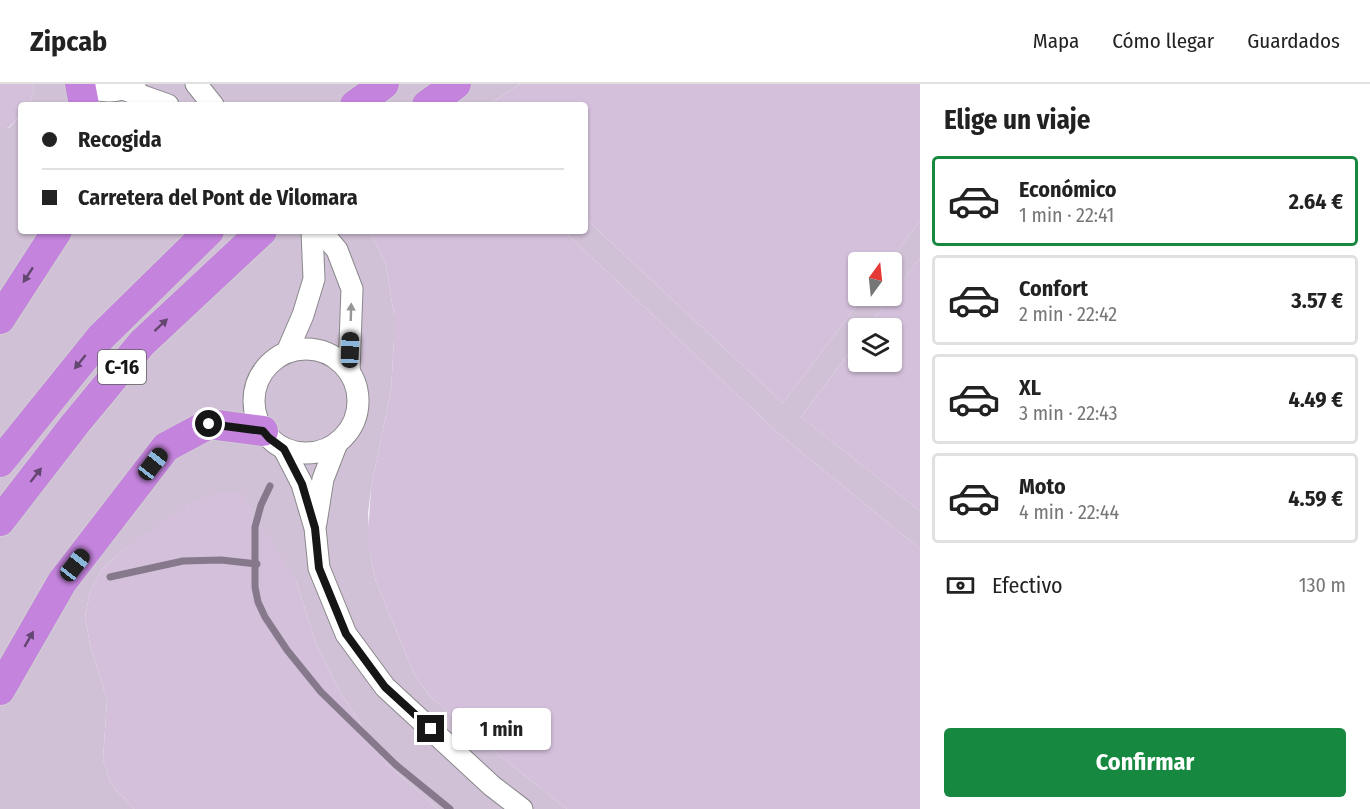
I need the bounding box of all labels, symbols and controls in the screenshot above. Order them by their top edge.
text: Zipcab [30,25,107,58]
text: Mapa [1033,28,1079,54]
text: Cómo llegar [1112,28,1214,54]
text: Guardados [1247,28,1340,54]
text: Elige un viaje [944,104,1090,136]
text: Recogida [78,126,162,153]
icon: car [947,174,1001,228]
text: Económico [1019,176,1117,203]
text: Carretera del Pont de Vilomara [78,184,358,211]
text: 2.64 € [1289,188,1343,215]
text: 1 min · 22:41 [1019,203,1114,227]
north arrow [848,252,902,306]
map controls [848,252,902,372]
one-way arrow [23,267,34,283]
icon: car [947,273,1001,327]
text: Confort [1019,275,1088,302]
text: 3.57 € [1291,287,1343,314]
text: 2 min · 22:42 [1019,302,1117,326]
one-way arrow [346,303,356,322]
button: layers [848,318,902,372]
one-way arrow [153,319,167,333]
car [340,332,360,368]
road number: C-16 [98,350,146,384]
one-way arrow [75,355,87,370]
icon: car [947,372,1001,426]
text: XL [1019,374,1041,401]
text: 4.49 € [1288,386,1343,413]
text: 3 min · 22:43 [1019,401,1118,425]
route start [195,410,222,437]
car [135,444,171,484]
one-way arrow [29,467,42,483]
icon: car [947,471,1001,525]
text: Moto [1019,473,1066,500]
text: 4.59 € [1288,485,1343,512]
text: 4 min · 22:44 [1019,500,1119,524]
car [57,545,93,585]
icon: cash [944,569,977,602]
text: Efectivo [992,572,1063,599]
text: 130 m [1299,573,1346,597]
one-way arrow [24,631,35,647]
callout: 1 min [452,708,551,750]
route end [417,715,444,742]
text: 1 min [480,717,523,741]
button: Confirmar [944,728,1346,797]

